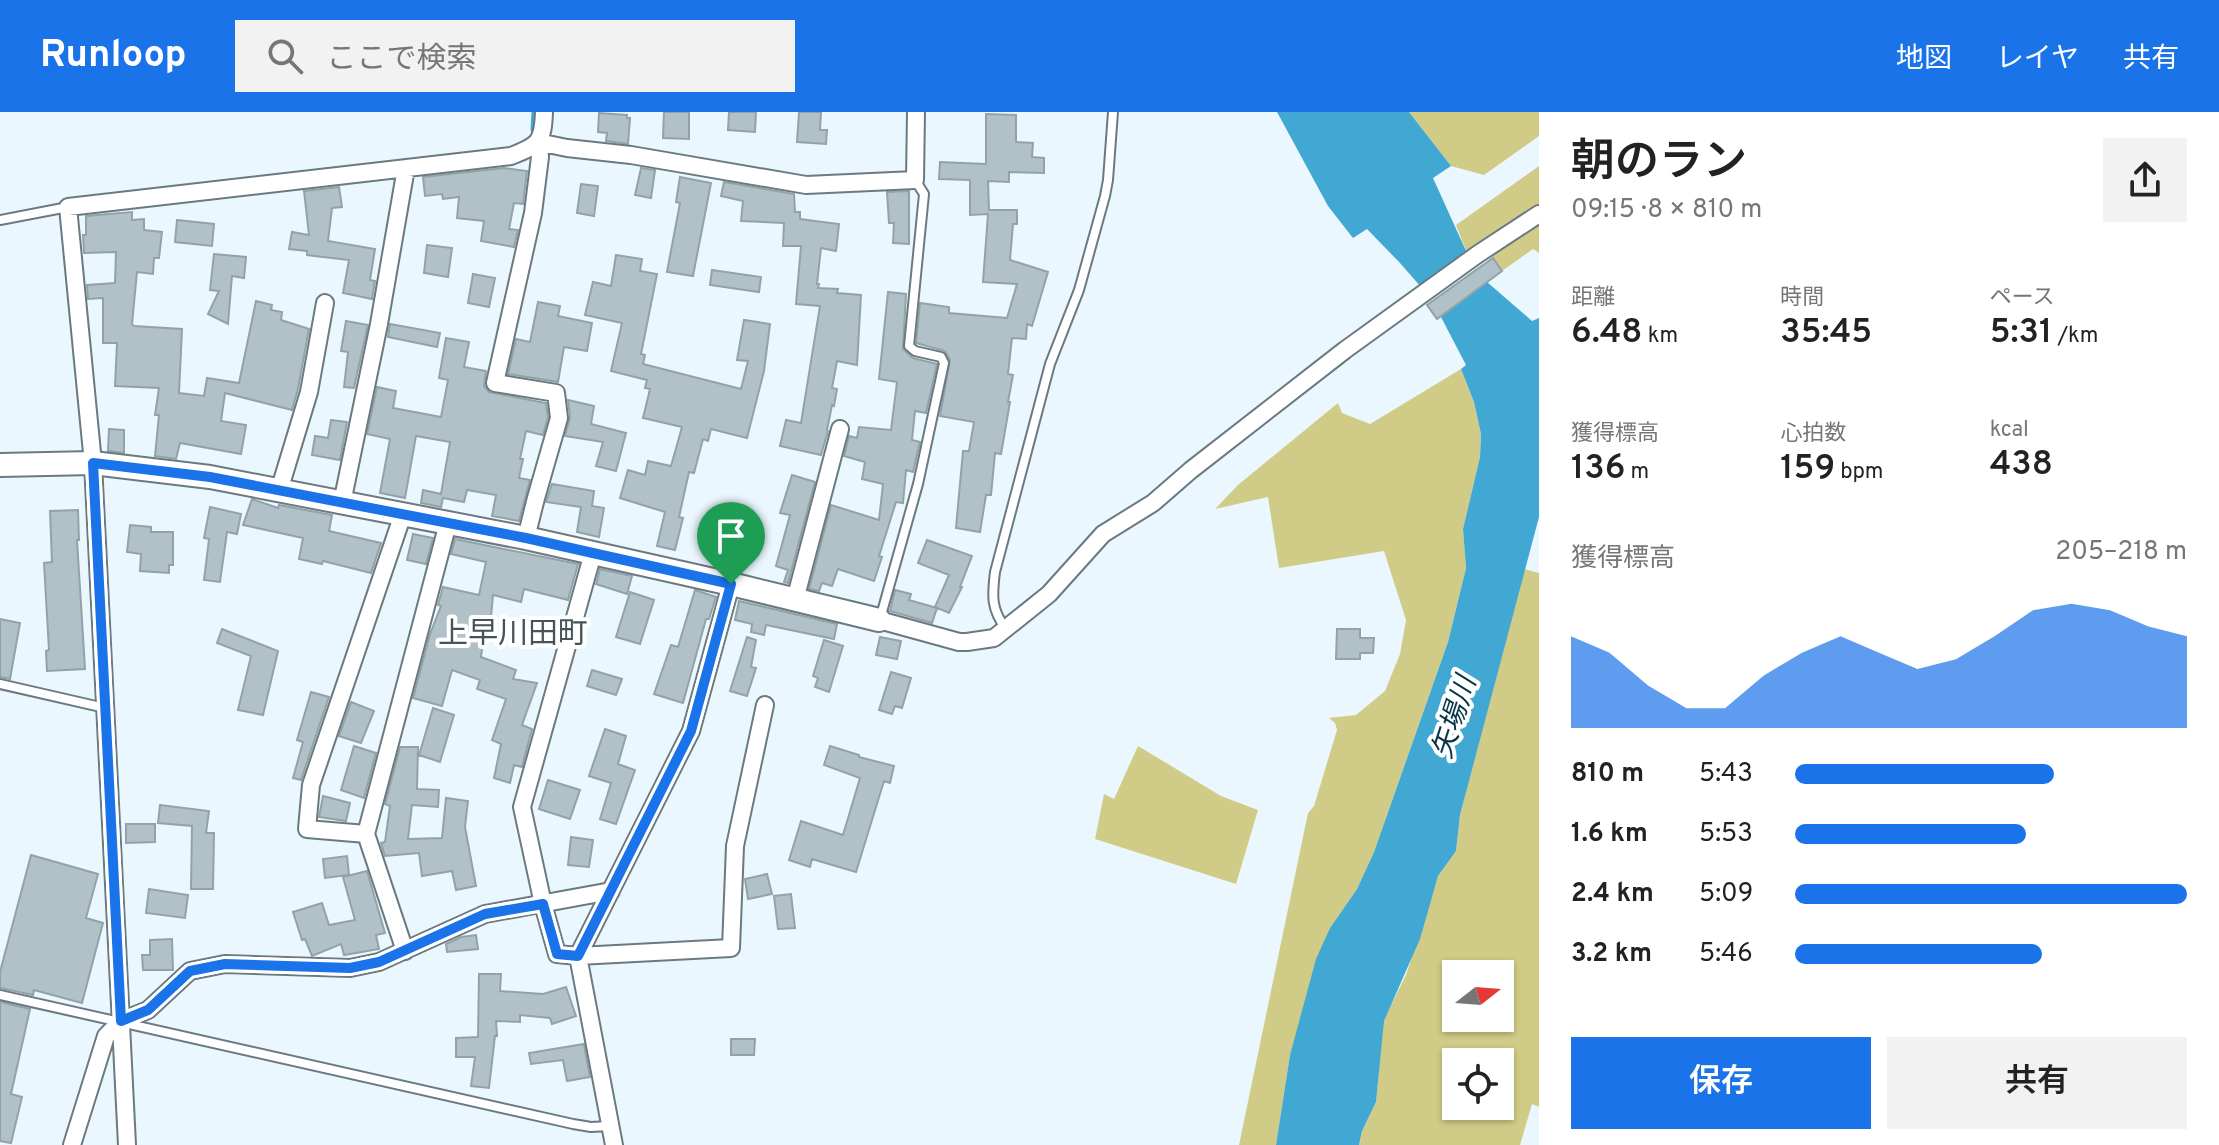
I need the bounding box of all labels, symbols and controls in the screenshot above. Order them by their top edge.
search box [235,20,795,92]
text: Runloop [40,32,187,81]
icon: search [263,34,307,78]
text: ここで検索 [327,42,477,79]
text: 地図 [1896,42,1952,78]
text: レイヤ [1996,42,2079,78]
text: 共有 [2123,42,2179,78]
text: 朝のラン [1571,136,1747,192]
button: share [2103,138,2187,222]
text: 09:15 · 8 × 810 m [1571,194,1762,227]
text: 距離 [1571,285,1615,312]
text: 時間 [1780,285,1824,312]
text: ペース [1990,285,2055,312]
text: 6.48 [1571,312,1643,355]
text: 35:45 [1780,312,1872,355]
text: 5:31 [1990,312,2052,355]
text: km [1643,323,1678,350]
text: /km [2052,323,2098,350]
text: kcal [1990,417,2029,444]
text: 獲得標高 [1571,421,1659,448]
text: 心拍数 [1780,421,1846,448]
text: 438 [1990,444,2053,487]
text: 136 [1571,448,1625,491]
text: 159 [1780,448,1835,491]
text: m [1625,459,1649,486]
text: bpm [1835,459,1883,486]
pin [697,502,765,584]
icon: arrive [709,514,753,558]
text: 205–218 m [2055,536,2187,569]
text: 獲得標高 [1571,543,1675,576]
district label: 上早川田町 [438,617,588,654]
water label: 矢場川 [1426,670,1487,764]
text: 810 m [1571,758,1644,791]
text: 5:43 [1699,758,1753,791]
text: 1.6 km [1571,818,1648,851]
text: 5:53 [1699,818,1753,851]
text: 2.4 km [1571,878,1654,911]
text: 5:09 [1699,878,1753,911]
text: 3.2 km [1571,938,1652,971]
text: 5:46 [1699,938,1753,971]
north arrow [1442,960,1514,1032]
map controls [1442,960,1514,1120]
button: 保存 [1571,1037,1871,1129]
button: 共有 [1887,1037,2187,1129]
button: locate [1442,1048,1514,1120]

